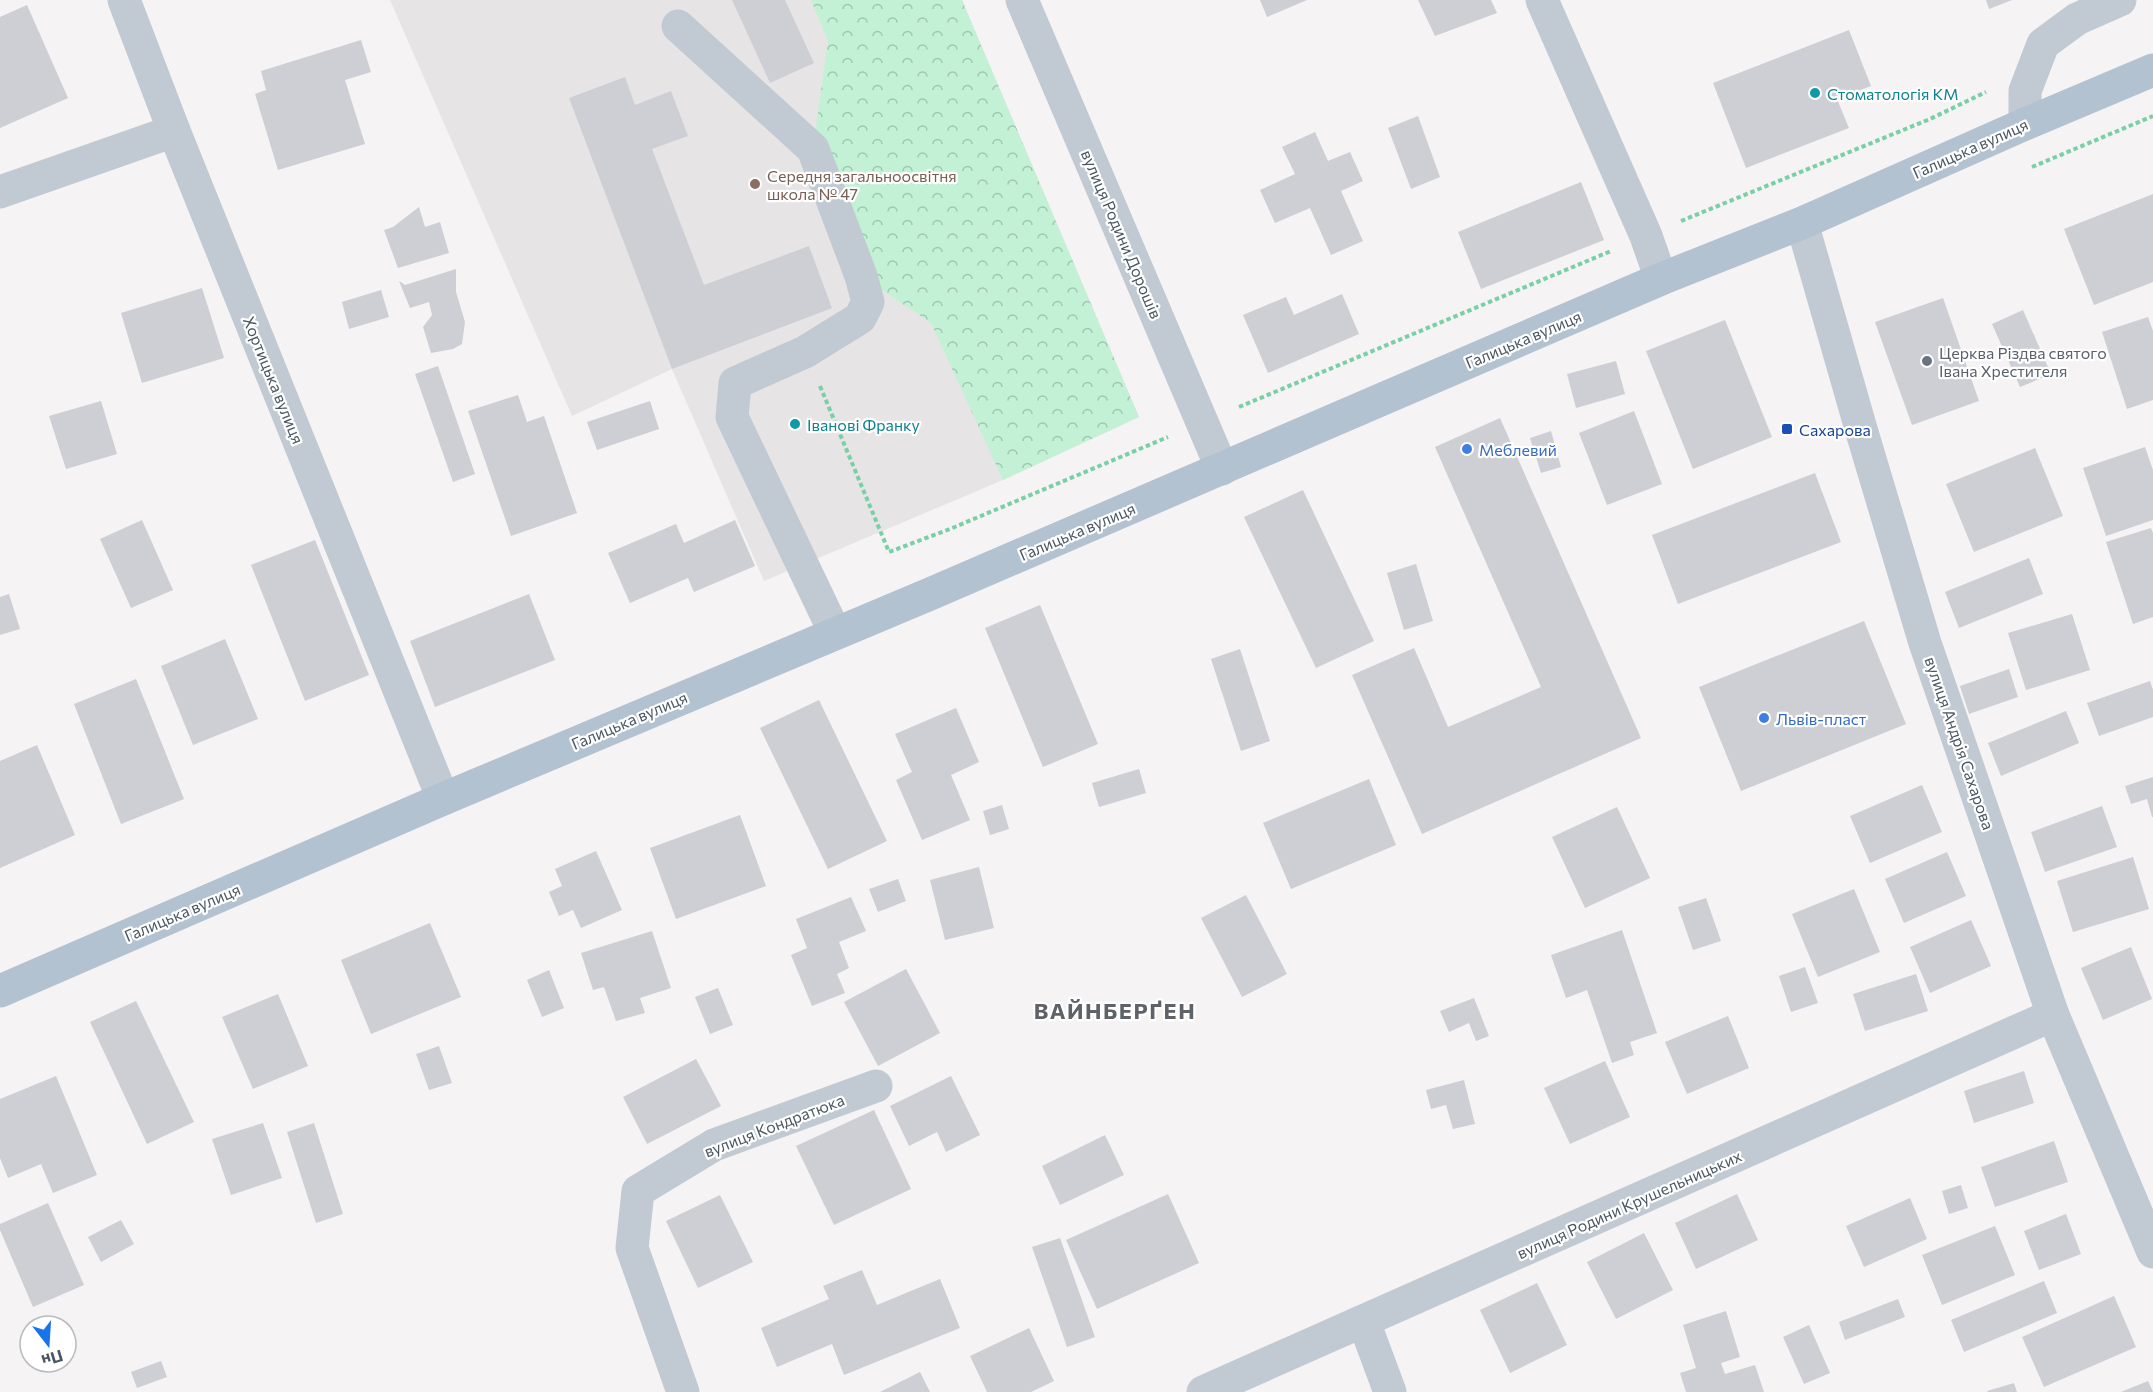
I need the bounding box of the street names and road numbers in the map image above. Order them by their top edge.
street label: Галицька вулиця [1909,114,2031,182]
street label: вулиця Родини Дорошів [1078,147,1166,321]
street label: Галицька вулиця [1462,306,1584,372]
street label: Хортицька вулиця [240,314,308,446]
street label: Галицька вулиця [1016,498,1138,564]
street label: вулиця Андрія Сахарова [1921,654,1999,832]
street label: Галицька вулиця [568,687,690,753]
street label: Галицька вулиця [121,879,243,945]
street label: вулиця Кондратюка [701,1089,847,1161]
street label: вулиця Родини Крушельницьких [1514,1146,1745,1262]

